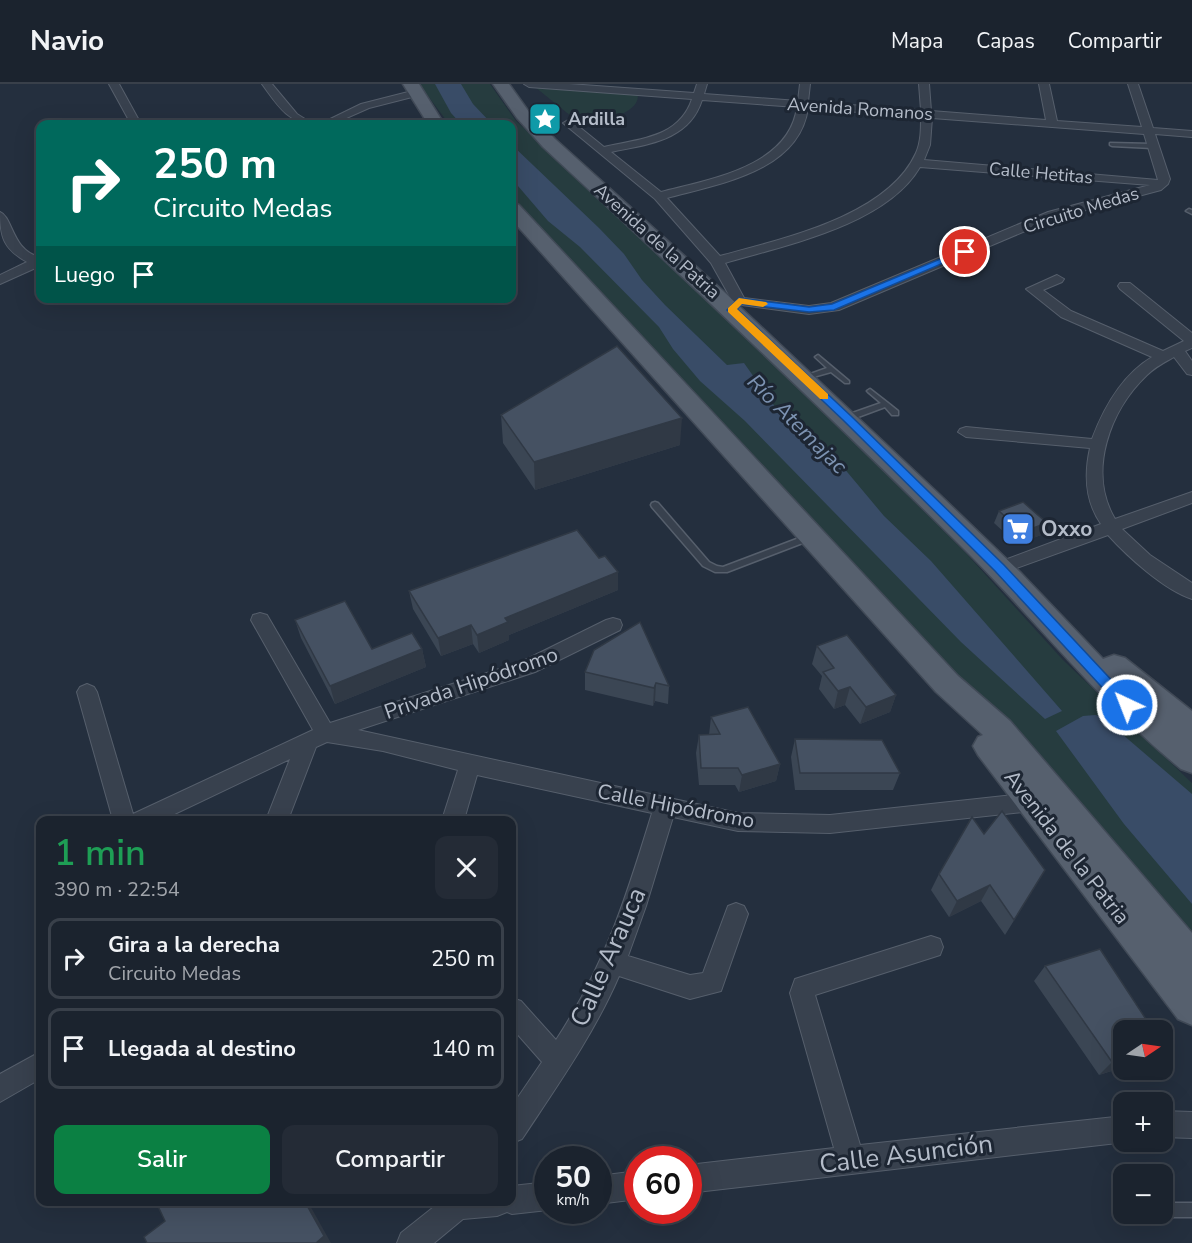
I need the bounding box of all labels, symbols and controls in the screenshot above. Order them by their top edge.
text: Navio [30,22,104,60]
text: Mapa [891,27,943,55]
text: Capas [976,27,1035,55]
text: Compartir [1068,27,1162,55]
street label: Avenida Romanos [786,92,934,126]
place icon: Ardilla [527,101,563,137]
place label: Ardilla [568,107,625,131]
text: 250 m [153,136,277,193]
icon: right [54,144,132,222]
street label: Calle Hetitas [988,156,1094,190]
street label: Avenida de la Patria [589,178,725,304]
street label: Circuito Medas [1020,181,1142,239]
text: Circuito Medas [153,190,333,227]
pin [939,226,990,277]
icon: arrive [948,235,981,268]
icon: arrive [127,258,160,291]
text: Luego [54,260,115,290]
water label: Río Atemajac [740,367,854,481]
supermarket icon: Oxxo [1000,511,1036,547]
place label: Oxxo [1041,515,1092,543]
street label: Privada Hipódromo [381,640,561,726]
position arrow [1095,673,1159,737]
street label: Avenida de la Patria [998,764,1136,930]
street label: Calle Hipódromo [595,777,757,835]
text: 1 min [54,829,146,878]
button: close [435,836,498,899]
text: 390 m · 22:54 [54,876,180,903]
street label: Calle Arauca [562,882,654,1032]
text: Gira a la derecha [108,930,280,960]
icon: right [57,942,90,975]
text: 250 m [431,944,495,974]
text: Circuito Medas [108,960,241,987]
north arrow [1113,1020,1173,1080]
map controls [1113,1020,1173,1224]
icon: arrive [57,1032,90,1065]
text: Llegada al destino [108,1034,296,1064]
text: 140 m [431,1034,495,1064]
button: + [1113,1092,1173,1152]
button: Salir [54,1125,270,1194]
button: Compartir [282,1125,498,1194]
street label: Calle Asunción [817,1126,995,1182]
speed limit sign: 60 [624,1146,702,1224]
text: 50 [555,1157,591,1198]
button: − [1113,1164,1173,1224]
text: km/h [556,1190,590,1210]

